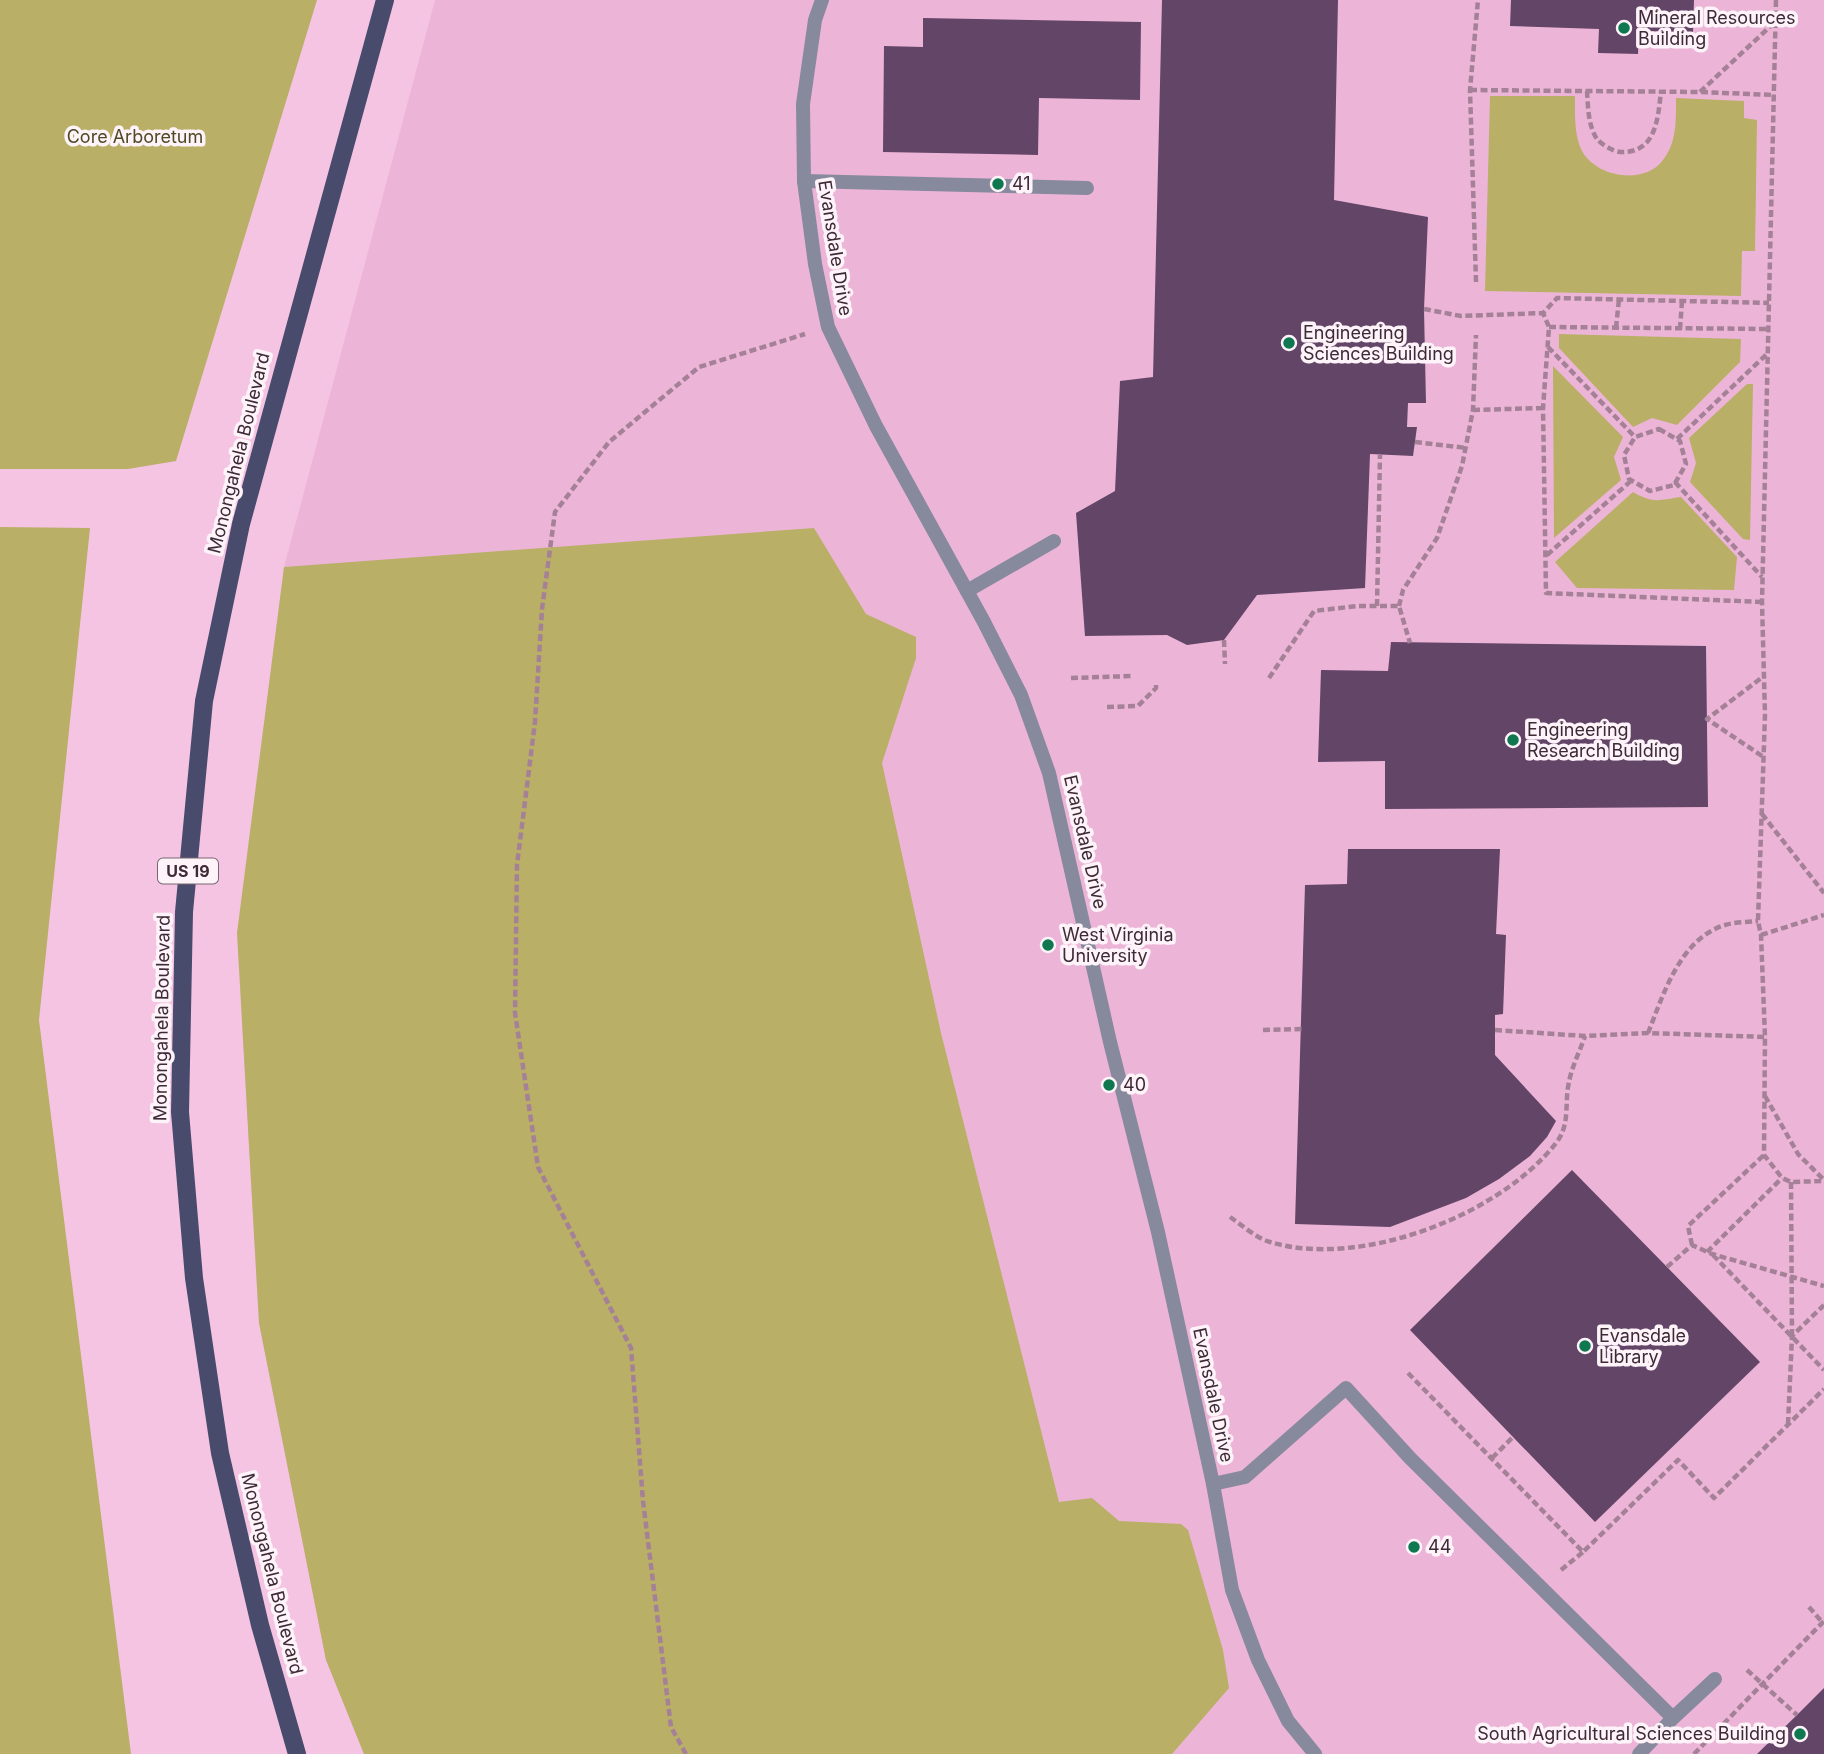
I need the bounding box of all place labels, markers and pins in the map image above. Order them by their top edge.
place label: Mineral Resources Building [1638,7,1796,49]
marker: Mineral Resources Building [1616,20,1632,36]
place label: 41 [1012,173,1031,194]
marker: 41 [990,176,1006,192]
place label: Engineering Sciences Building [1303,322,1454,364]
marker: Engineering Sciences Building [1281,335,1297,351]
place label: Engineering Research Building [1527,719,1680,761]
marker: Engineering Research Building [1505,732,1521,748]
place label: West Virginia University [1062,924,1174,966]
marker: West Virginia University [1040,937,1056,953]
place label: 40 [1123,1074,1146,1095]
marker: 40 [1101,1077,1117,1093]
place label: Evansdale Library [1599,1325,1686,1367]
marker: Evansdale Library [1577,1338,1593,1354]
place label: 44 [1428,1536,1451,1557]
marker: 44 [1406,1539,1422,1555]
place label: South Agricultural Sciences Building [1477,1723,1786,1744]
marker: South Agricultural Sciences Building [1792,1726,1808,1742]

